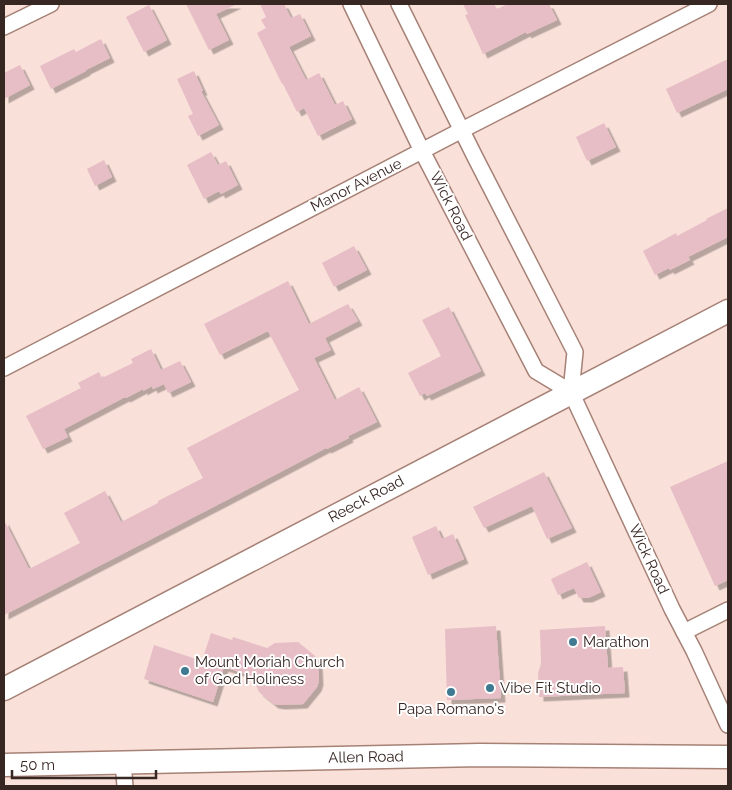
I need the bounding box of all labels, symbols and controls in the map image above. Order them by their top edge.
street label: Manor Avenue [307,154,405,216]
street label: Wick Road [426,169,476,243]
street label: Reeck Road [325,472,407,526]
street label: Wick Road [625,521,673,597]
place label: Marathon [583,633,649,651]
marker: Marathon [567,636,579,648]
place label: Mount Moriah Church of God Holiness [195,653,345,688]
marker: Mount Moriah Church of God Holiness [179,665,191,677]
place label: Vibe Fit Studio [500,679,601,697]
marker: Vibe Fit Studio [484,682,496,694]
marker: Papa Romano's [445,686,457,698]
place label: Papa Romano's [398,700,504,718]
street label: Allen Road [328,747,404,767]
scale bar [12,748,156,780]
text: 50 m [20,756,55,774]

